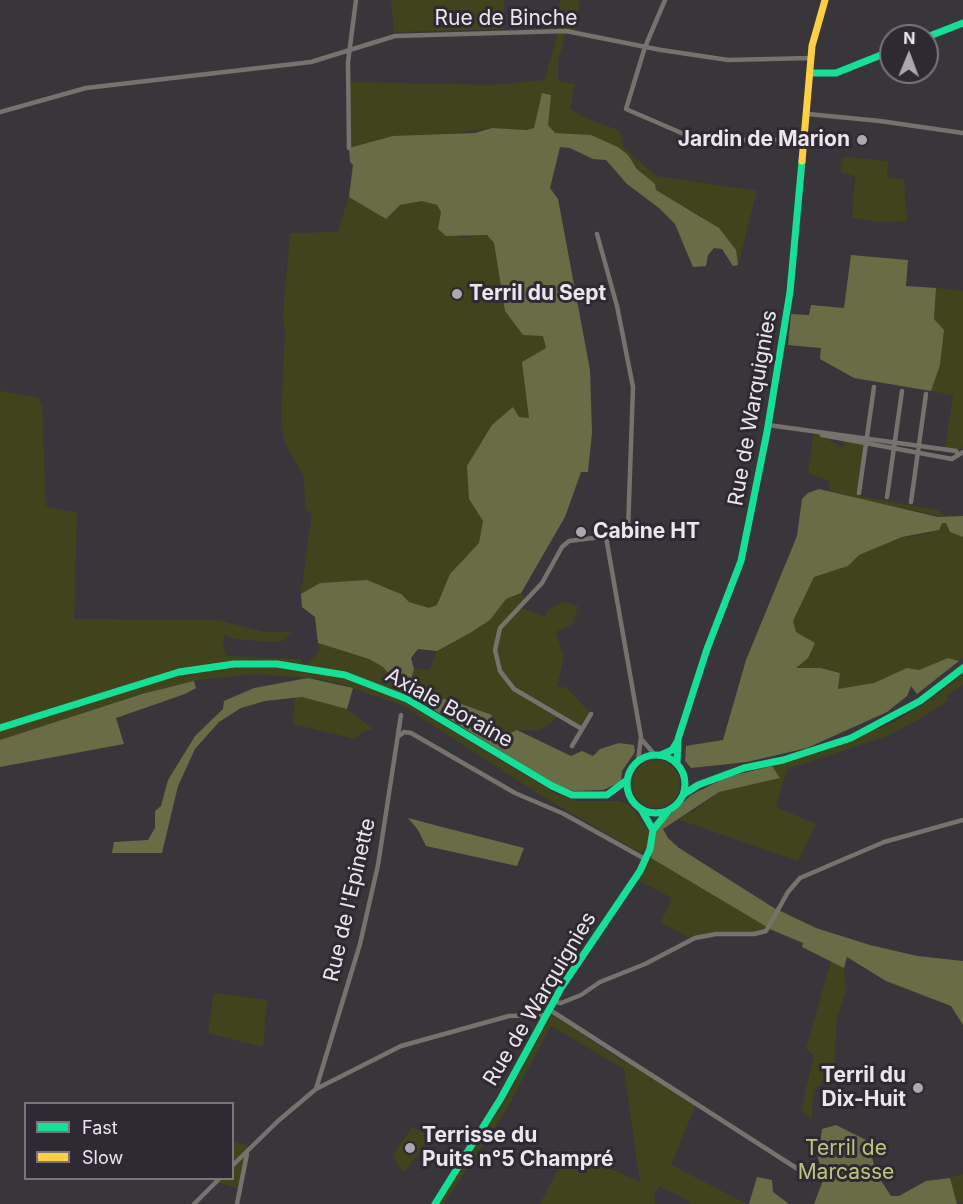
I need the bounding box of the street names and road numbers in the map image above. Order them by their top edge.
street label: Rue de Binche [435,6,577,32]
street label: Rue de Warquignies [723,308,783,508]
street label: Axiale Boraine [381,663,517,753]
street label: Rue de l'Epinette [319,816,381,984]
street label: Rue de Warquignies [478,908,602,1090]

